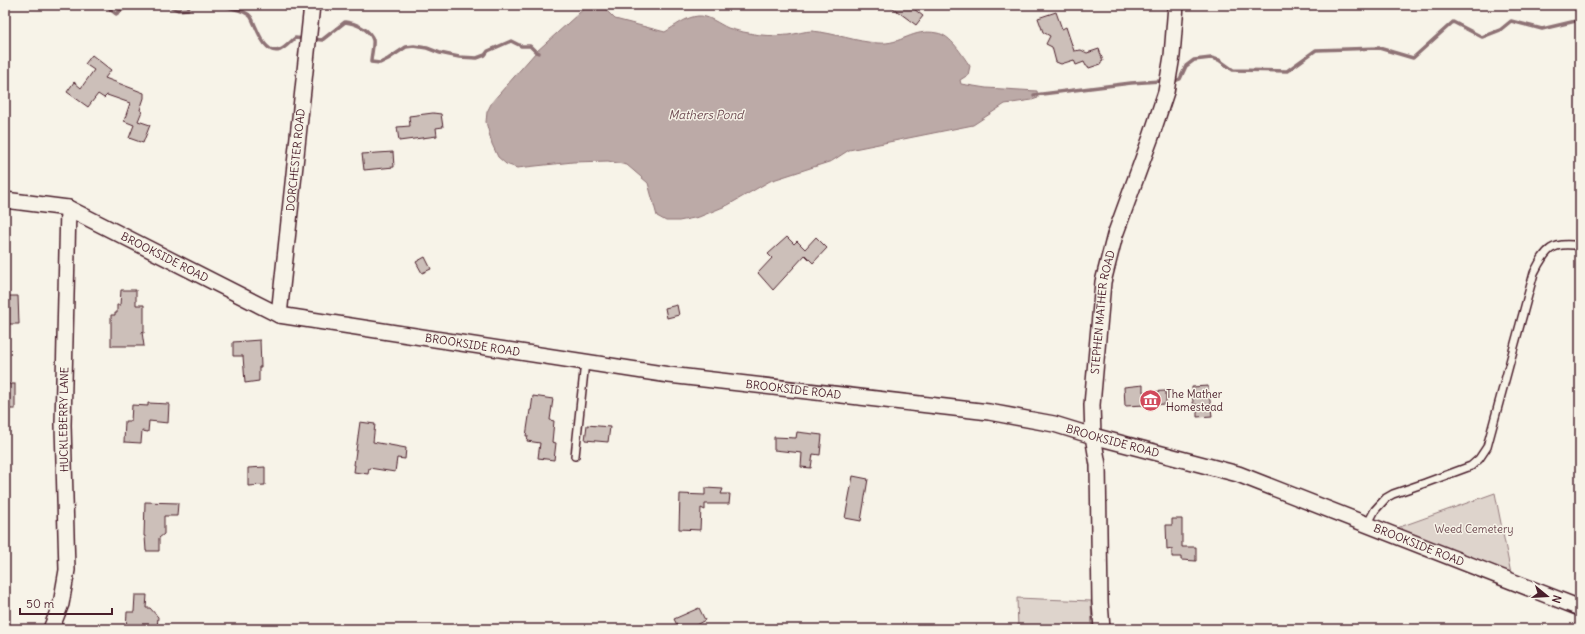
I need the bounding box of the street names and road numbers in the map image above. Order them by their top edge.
street label: DORCHESTER ROAD [283,108,308,212]
street label: BROOKSIDE ROAD [119,229,211,285]
street label: STEPHEN MATHER ROAD [1088,249,1118,375]
street label: BROOKSIDE ROAD [424,331,521,359]
street label: HUCKLEBERRY LANE [56,367,71,472]
street label: BROOKSIDE ROAD [745,377,842,402]
street label: BROOKSIDE ROAD [1064,421,1161,460]
street label: BROOKSIDE ROAD [1372,521,1467,569]

